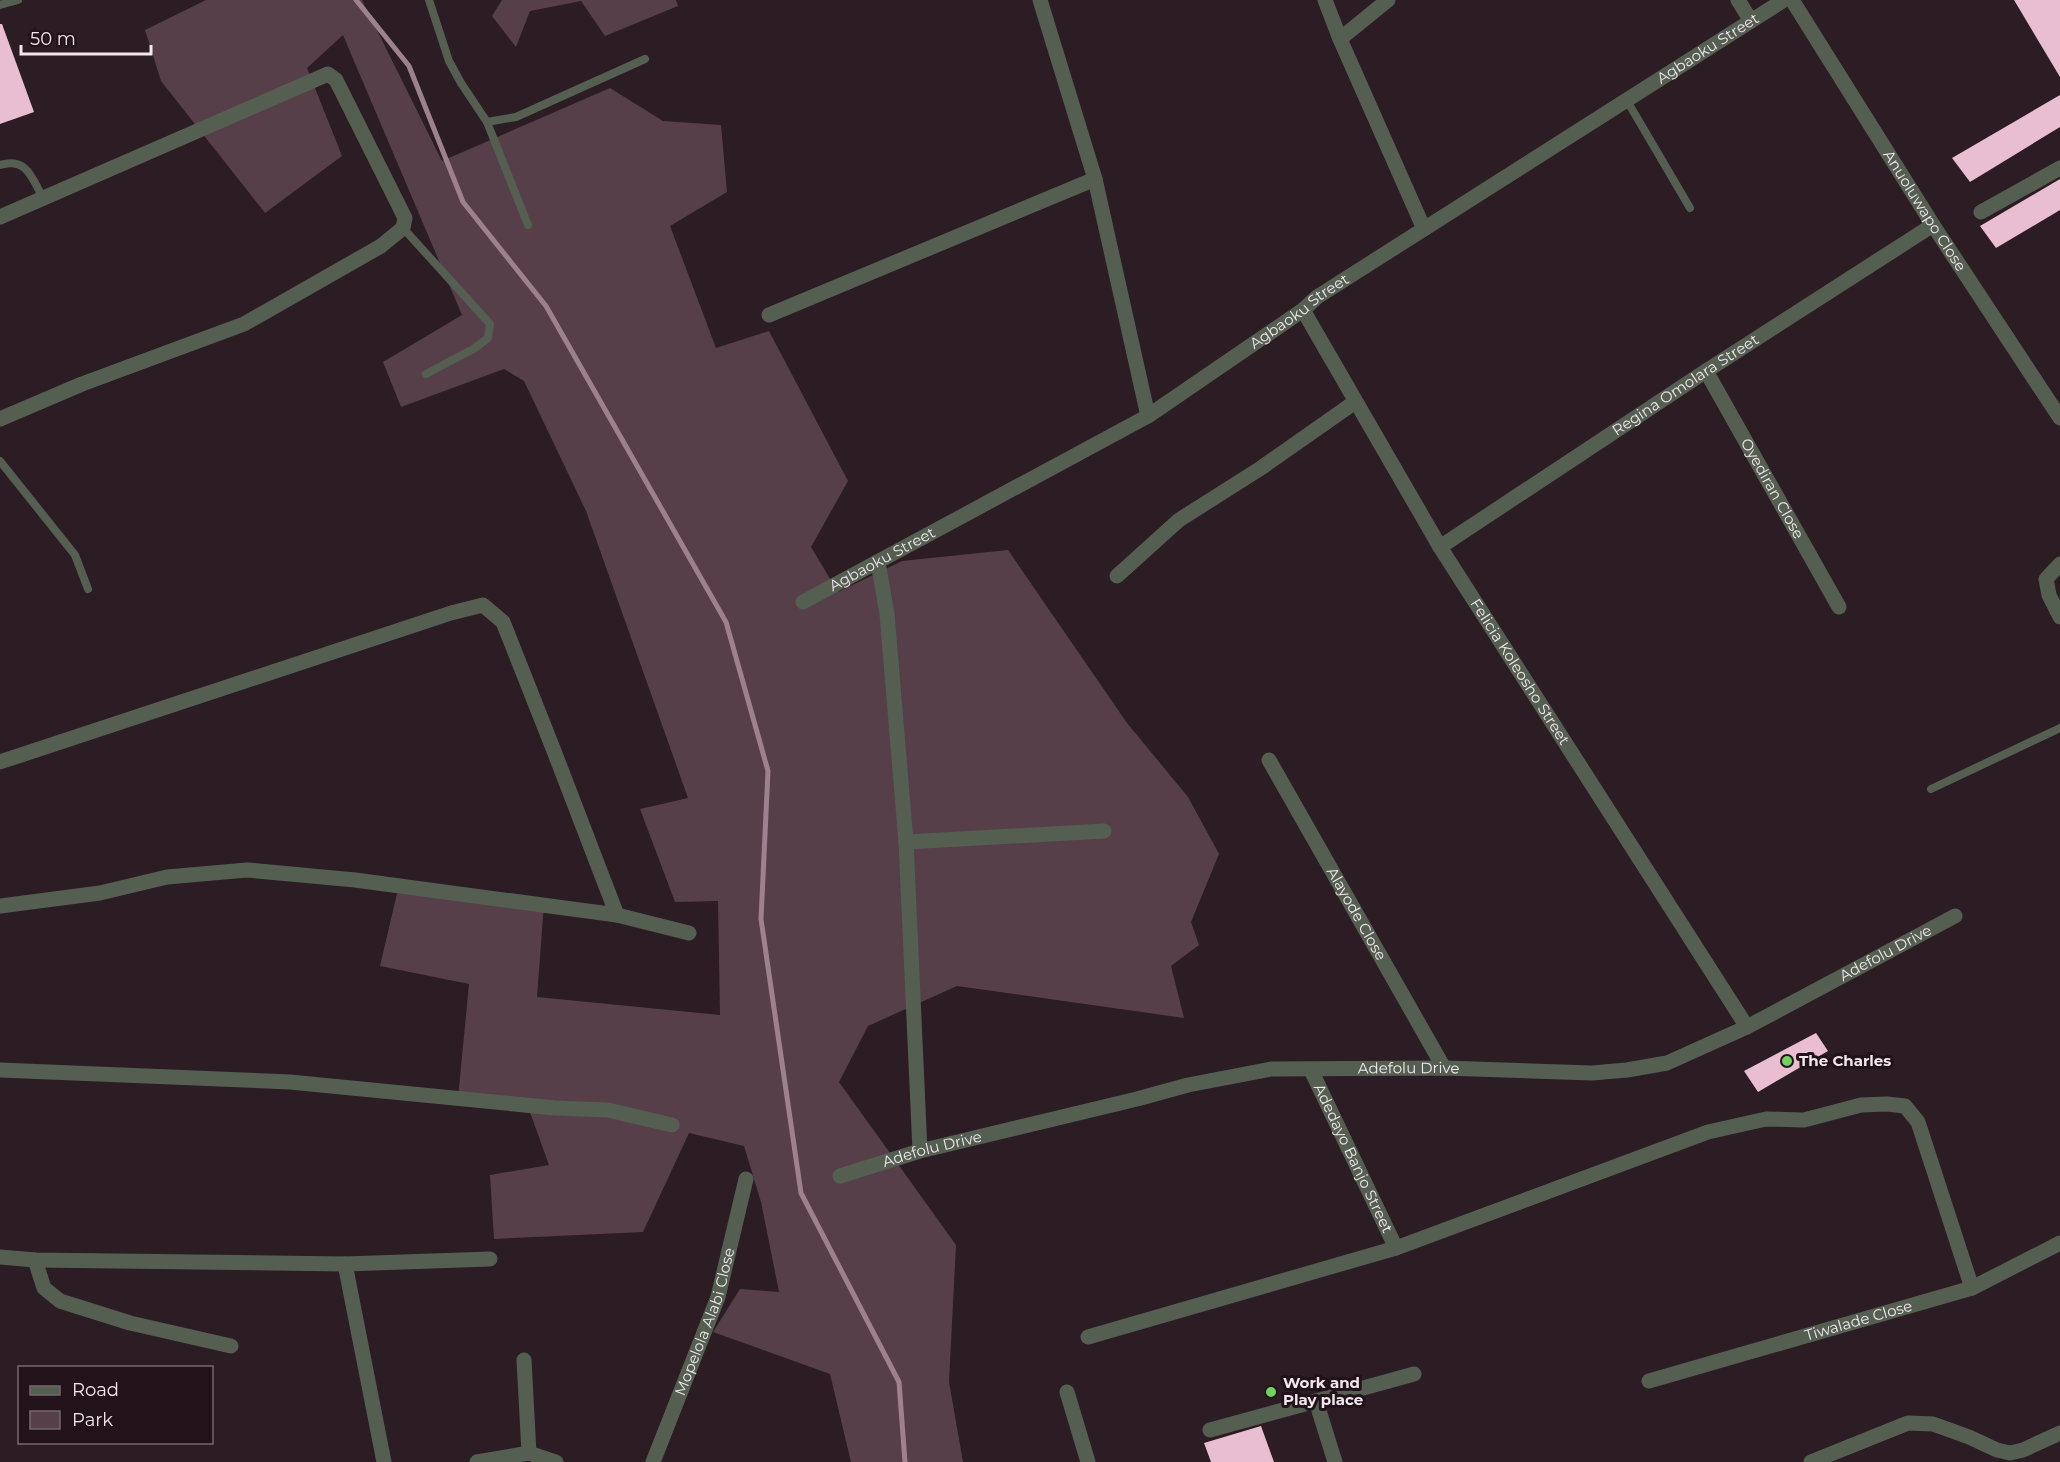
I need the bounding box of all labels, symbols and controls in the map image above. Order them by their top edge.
street label: Agbaoku Street [1653,8,1762,88]
scale bar [21,18,152,56]
text: 50 m [30,28,76,50]
street label: Anuoluwapo Close [1879,146,1971,275]
street label: Agbaoku Street [1246,269,1352,353]
street label: Regina Omolara Street [1608,330,1762,440]
street label: Oyediran Close [1737,435,1809,542]
street label: Agbaoku Street [826,523,938,595]
street label: Felicia Koleosho Street [1466,595,1574,748]
street label: Alayode Close [1323,864,1391,964]
street label: Adefolu Drive [1836,920,1935,985]
place label: The Charles [1799,1051,1891,1070]
marker: The Charles [1780,1054,1794,1068]
street label: Adefolu Drive [1358,1058,1460,1078]
street label: Adedayo Banjo Street [1310,1081,1397,1236]
street label: Adefolu Drive [880,1127,983,1171]
street label: Mopelola Alabi Close [670,1246,738,1398]
street label: Tiwalade Close [1802,1296,1914,1345]
legend [18,1366,213,1444]
place label: Work and Play place [1283,1373,1363,1409]
text: Road [72,1379,119,1401]
marker: Work and Play place [1264,1385,1278,1399]
text: Park [72,1409,113,1431]

